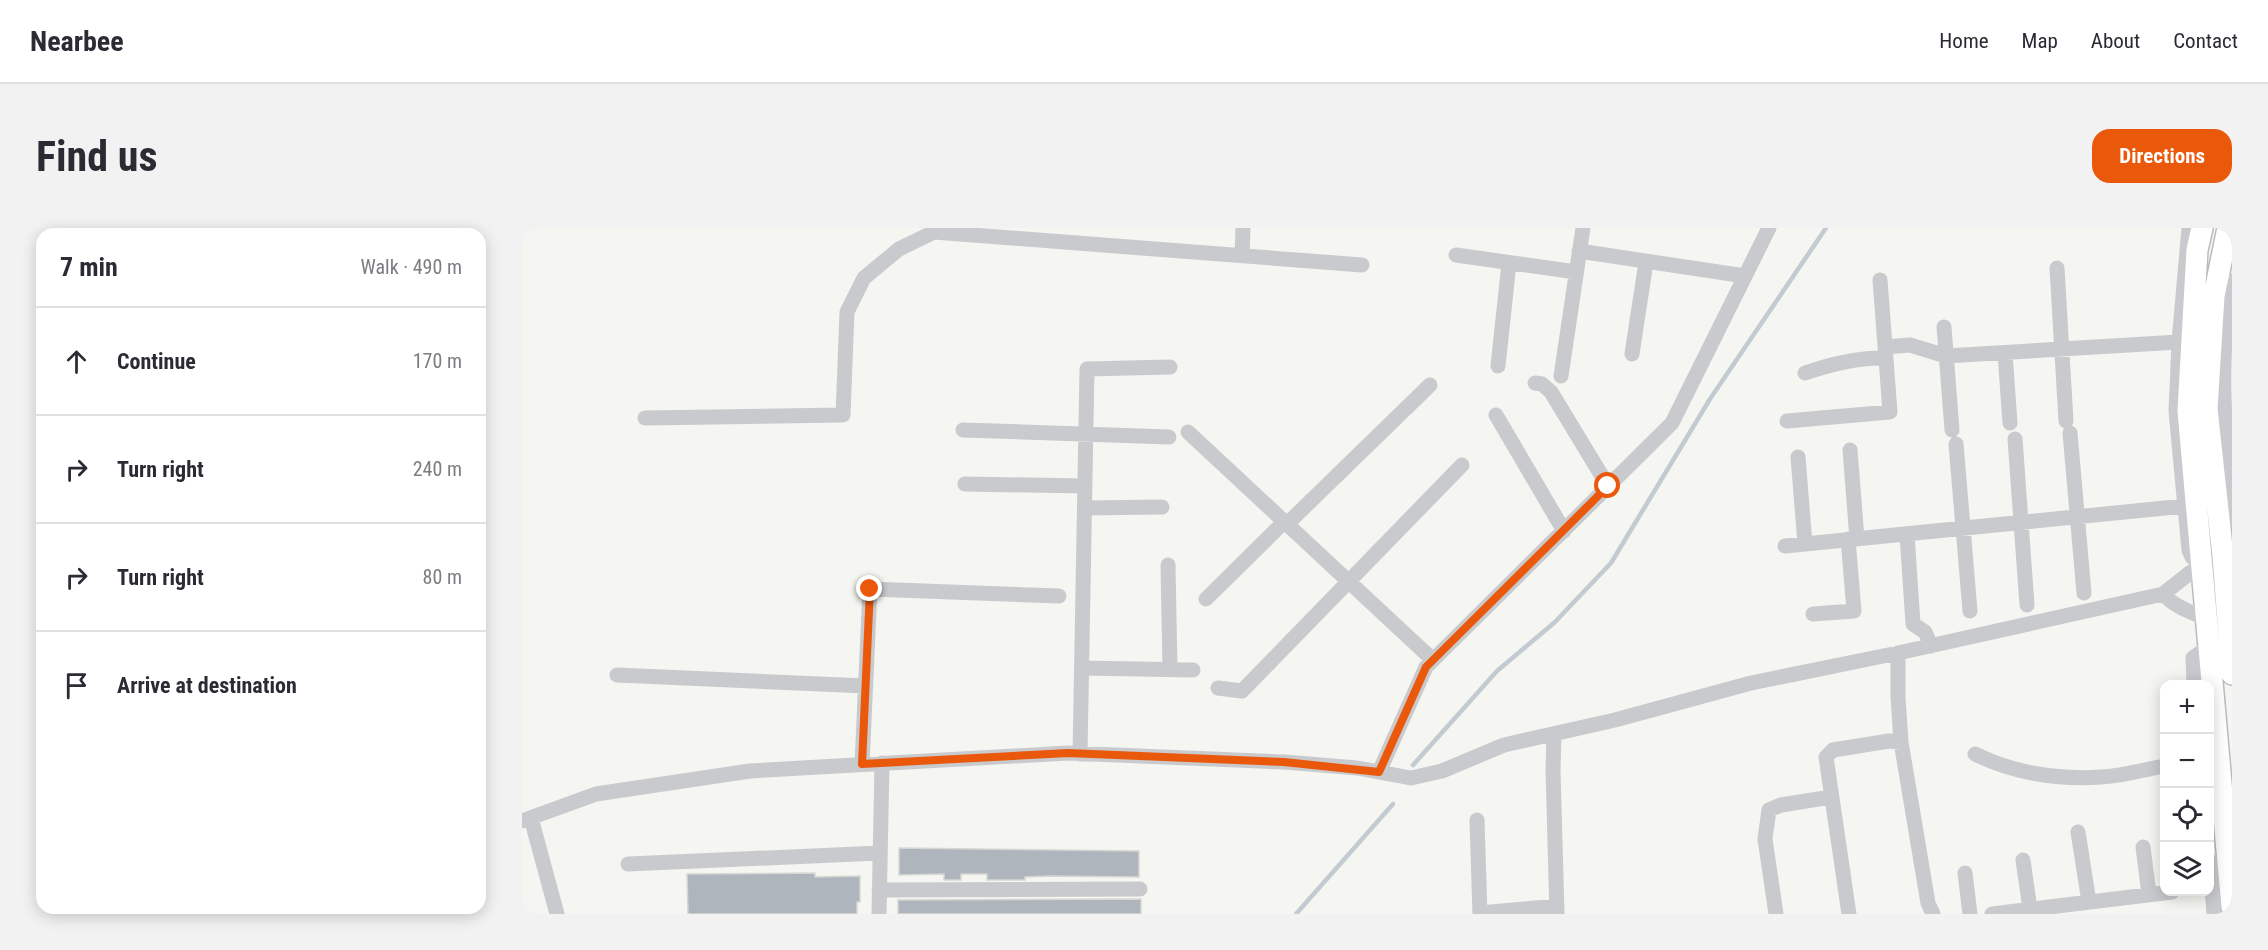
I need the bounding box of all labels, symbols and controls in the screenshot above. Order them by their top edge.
text: Nearbee [30,25,124,58]
text: Home [1939,29,1989,53]
text: Map [2022,29,2058,53]
text: About [2091,29,2140,53]
text: Contact [2173,29,2238,53]
button: Directions [2092,129,2232,183]
text: Find us [36,132,157,181]
text: 7 min [60,252,118,282]
text: Walk · 490 m [361,255,462,279]
icon: ahead [60,345,93,378]
text: Continue [117,349,196,374]
text: 170 m [413,349,462,373]
icon: right [60,453,93,486]
text: Turn right [117,457,204,482]
text: 240 m [413,457,462,481]
route start [1594,472,1620,498]
icon: right [60,561,93,594]
text: Turn right [117,565,204,590]
text: 80 m [423,565,462,589]
route end [856,575,882,601]
icon: arrive [60,669,93,702]
text: Arrive at destination [117,673,297,698]
map controls [2160,680,2214,896]
button: + [2160,680,2214,734]
button: − [2160,734,2214,788]
button: locate [2160,788,2214,842]
button: layers [2160,842,2214,896]

